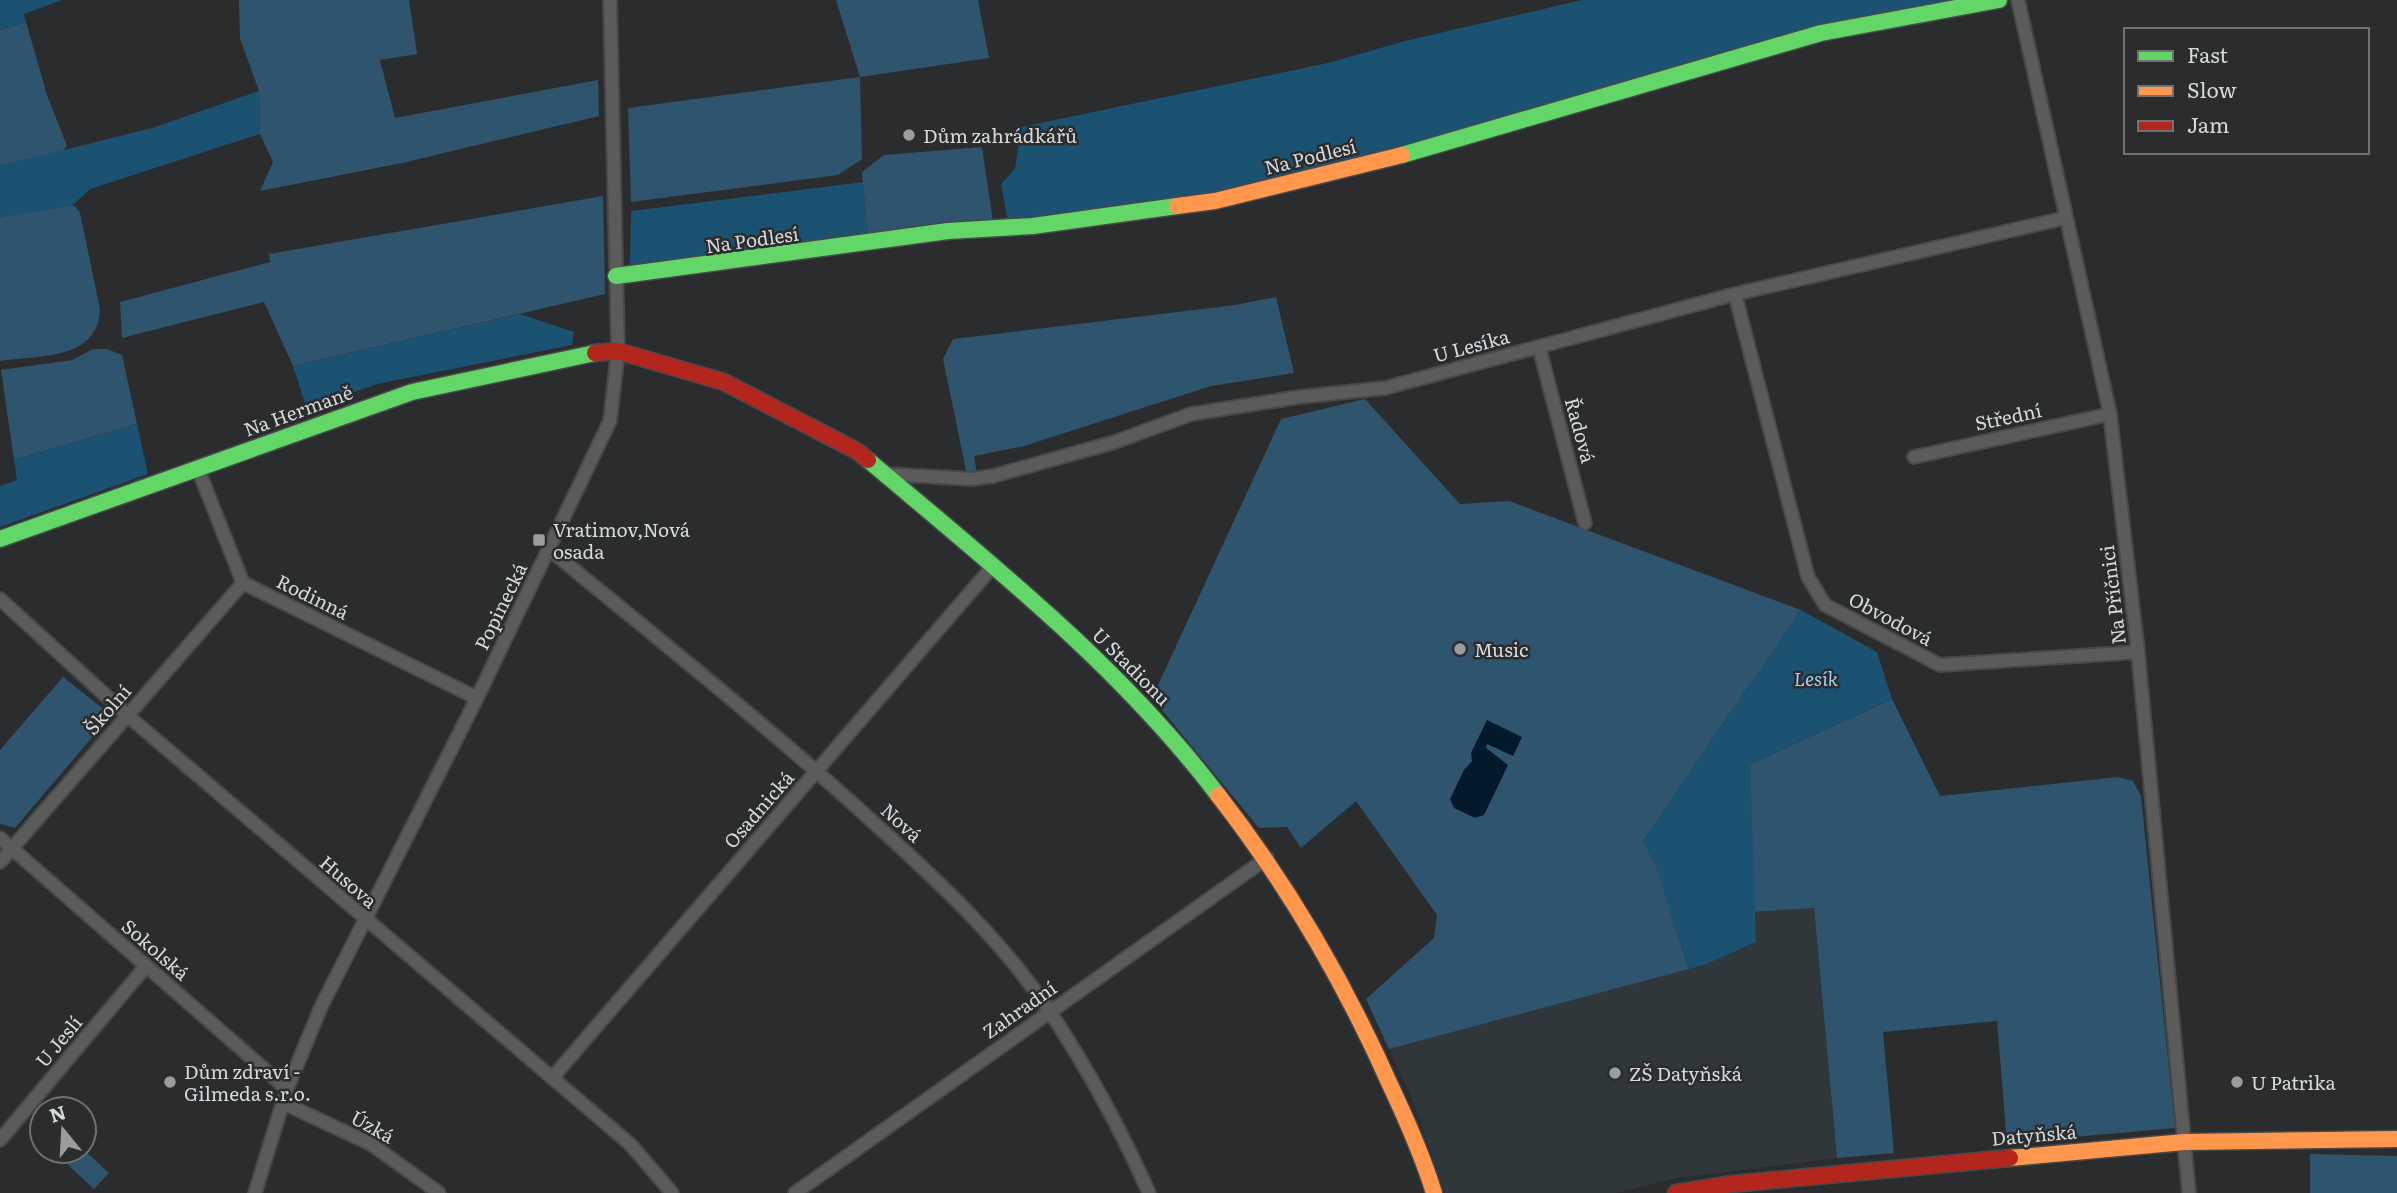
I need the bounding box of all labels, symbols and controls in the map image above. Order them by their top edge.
legend [2124,28,2369,154]
text: Fast [2187,38,2228,69]
text: Slow [2187,73,2237,104]
text: Jam [2187,108,2229,139]
place label: Dům zahrádkářů [923,121,1077,149]
marker: Dům zahrádkářů [901,127,917,143]
street label: Na Podlesí [1261,131,1359,181]
street label: Na Podlesí [704,219,800,259]
street label: U Lesíka [1430,321,1513,369]
street label: Na Hermaně [240,377,357,443]
street label: Řadová [1559,394,1603,467]
street label: Střední [1972,395,2044,437]
place label: Vratimov,Nová osada [553,515,691,565]
marker: Vratimov,Nová osada [531,532,547,548]
street label: Na Příčnici [2092,544,2132,646]
street label: Popinecká [467,557,534,654]
street label: Rodinná [272,566,355,626]
street label: Obvodová [1844,584,1938,652]
street label: U Stadionu [1086,620,1178,712]
place label: Music [1474,635,1529,663]
marker: Music [1452,641,1468,657]
park label: Lesík [1794,664,1839,692]
street label: Školní [77,678,137,740]
street label: Osadnická [716,763,800,854]
street label: Nová [875,796,929,849]
street label: Husova [314,848,385,914]
street label: Sokolská [116,912,196,987]
street label: Zahradní [976,973,1062,1045]
street label: U Jeslí [28,1009,88,1073]
place label: Dům zdraví - Gilmeda s.r.o. [184,1057,311,1107]
place label: ZŠ Datyňská [1629,1059,1743,1087]
marker: ZŠ Datyňská [1607,1065,1623,1081]
place label: U Patrika [2251,1068,2336,1096]
marker: Dům zdraví - Gilmeda s.r.o. [162,1074,178,1090]
marker: U Patrika [2229,1074,2245,1090]
north arrow [28,1095,98,1165]
text: N [46,1097,69,1129]
street label: Úzká [346,1103,401,1150]
street label: Datyňská [1990,1116,2079,1152]

